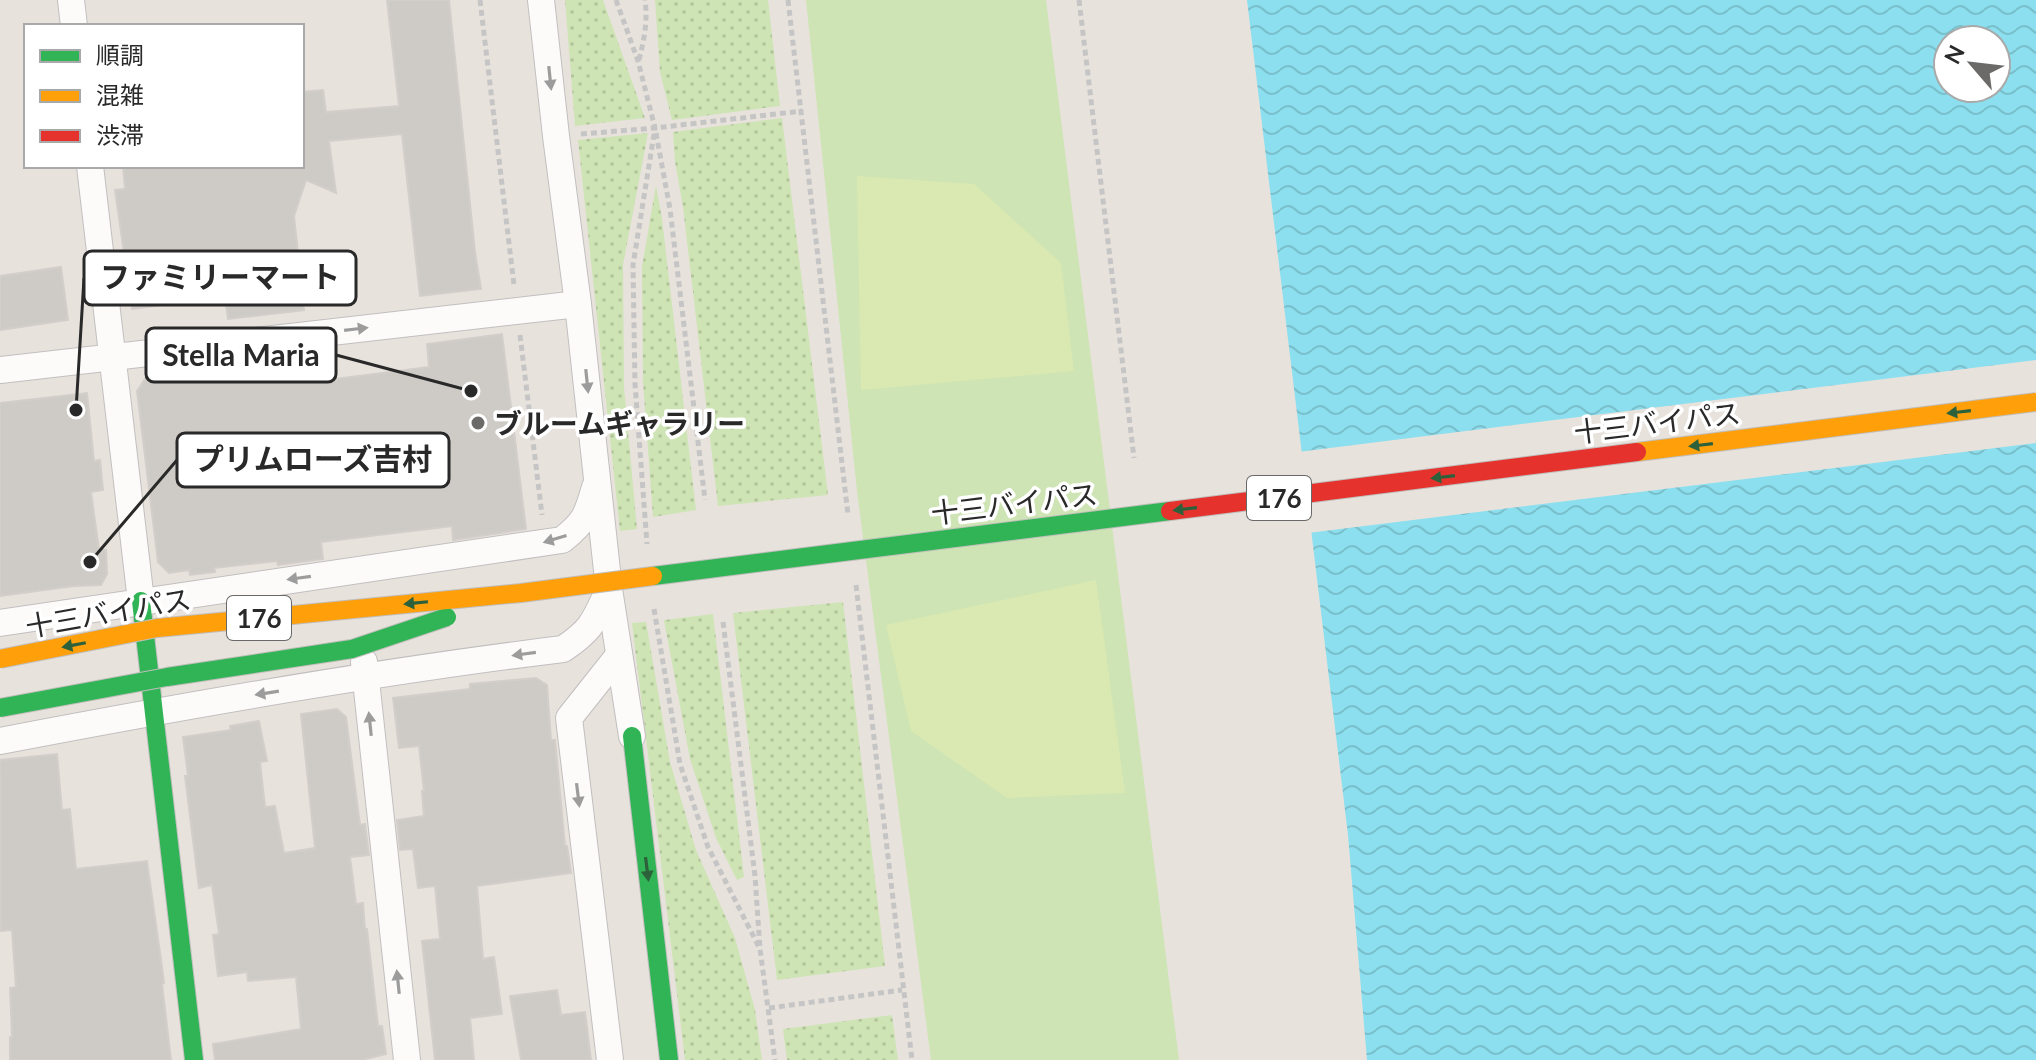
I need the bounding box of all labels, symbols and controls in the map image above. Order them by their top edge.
legend [24,24,304,168]
north arrow [1932,24,2012,104]
text: 順調 [96,40,144,69]
text: N [1938,41,1970,68]
one-way arrow [543,65,556,90]
text: 混雑 [96,80,144,109]
text: 渋滞 [96,120,144,149]
callout: ファミリーマート [84,251,356,305]
text: ファミリーマート [100,258,340,294]
one-way arrow [344,323,369,336]
callout: Stella Maria [146,328,336,382]
text: Stella Maria [162,336,320,372]
one-way arrow [580,369,593,394]
street label: 十三バイパス [1572,395,1742,449]
place label: ブルームギャラリー [494,406,745,440]
one-way arrow [1946,406,1971,419]
marker: ブルームギャラリー [469,414,487,432]
callout: プリムローズ吉村 [177,433,449,487]
one-way arrow [1688,438,1713,451]
text: プリムローズ吉村 [194,440,432,476]
one-way arrow [1430,471,1455,484]
street label: 十三バイパス [929,476,1099,530]
road number: 176 [1247,476,1311,520]
one-way arrow [1172,503,1197,516]
one-way arrow [542,533,567,545]
one-way arrow [286,572,311,585]
street label: 十三バイパス [23,581,193,643]
road number: 176 [227,596,291,640]
one-way arrow [403,597,428,610]
one-way arrow [62,639,87,651]
one-way arrow [511,648,536,661]
one-way arrow [254,687,279,700]
one-way arrow [364,711,377,736]
one-way arrow [572,783,585,808]
one-way arrow [641,857,654,882]
one-way arrow [392,970,405,995]

